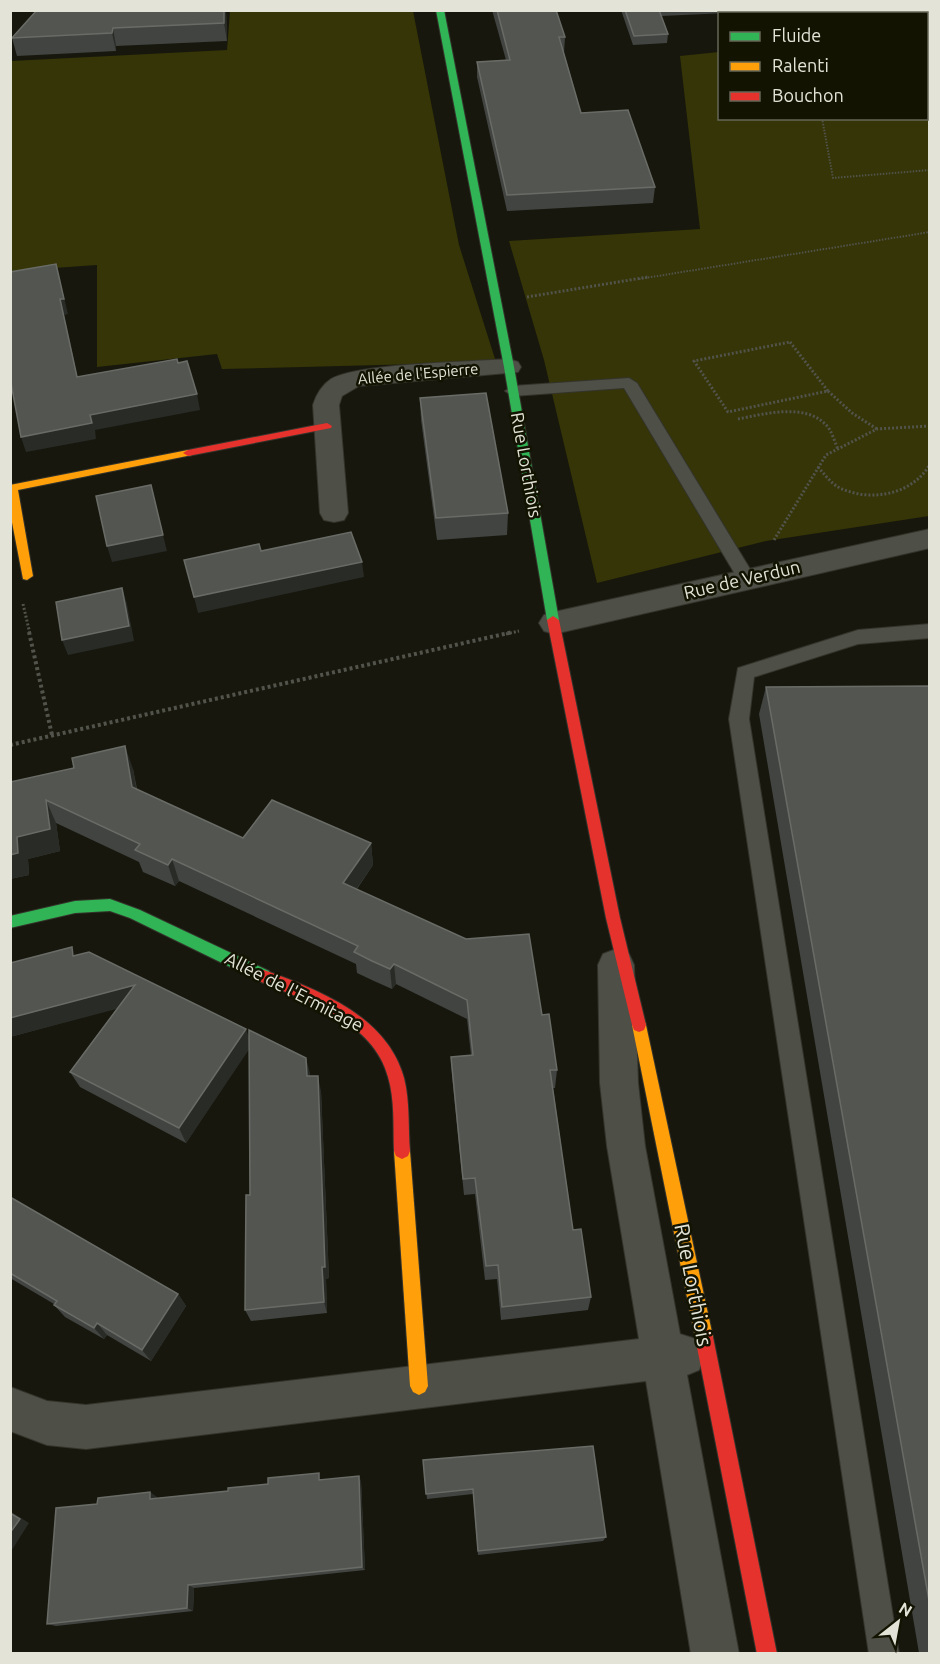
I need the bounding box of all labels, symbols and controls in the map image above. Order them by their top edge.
legend [718,12,928,120]
text: Fluide [772,25,821,45]
text: Ralenti [772,55,829,75]
text: Bouchon [772,85,844,105]
street label: Allée de l'Espierre [357,360,479,387]
street label: Rue Lorthiois [508,411,546,519]
street label: Rue de Verdun [682,556,802,602]
street label: Allée de l'Ermitage [222,948,367,1035]
street label: Rue Lorthiois [670,1222,718,1348]
north arrow [868,1592,928,1652]
text: N [896,1598,915,1620]

